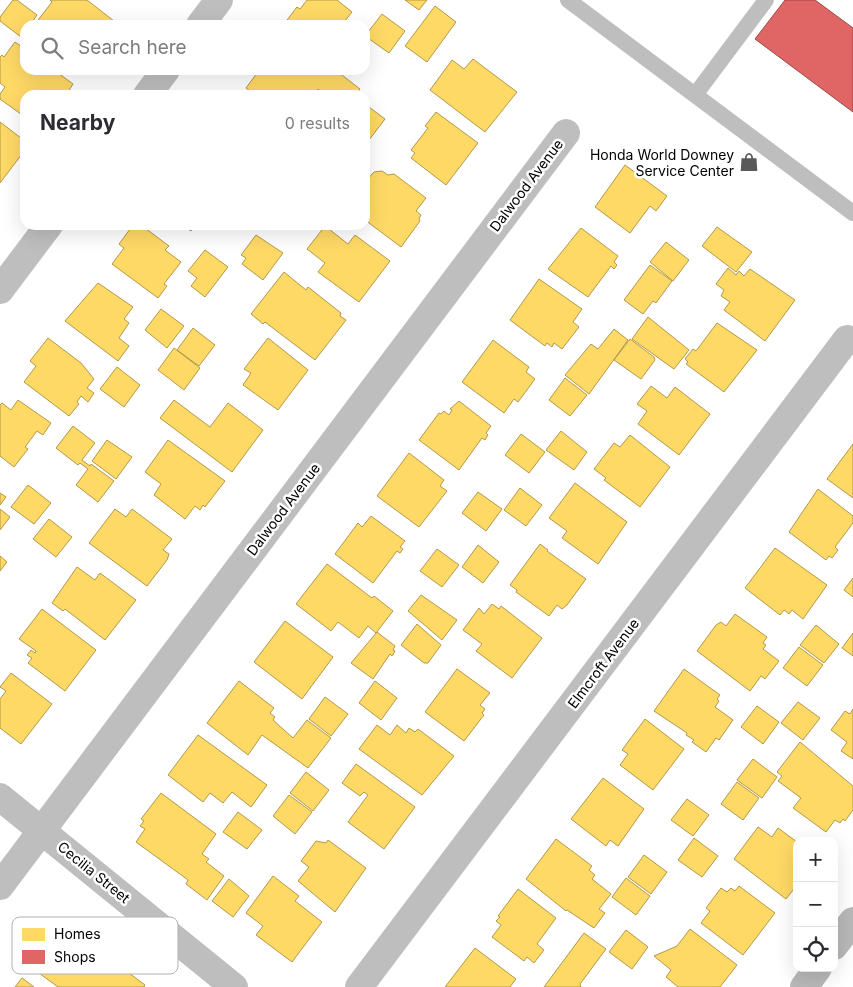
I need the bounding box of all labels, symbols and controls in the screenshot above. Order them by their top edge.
search box [20,20,370,75]
icon: search [38,34,66,62]
text: Search here [78,36,187,59]
text: Nearby [40,110,115,135]
text: 0 results [285,113,350,133]
street label: Dalwood Avenue [486,136,566,234]
place label: Honda World Downey Service Center [590,146,734,179]
shop icon: Honda World Downey Service Center [738,151,760,173]
street label: Dalwood Avenue [243,460,323,558]
street label: Elmcroft Avenue [564,615,642,711]
map controls [793,837,838,972]
button: + [793,837,838,882]
street label: Cecilia Street [55,838,134,907]
button: − [793,882,838,927]
legend [12,917,178,974]
text: Homes [54,925,101,942]
button: locate [793,927,838,972]
text: Shops [54,948,96,965]

